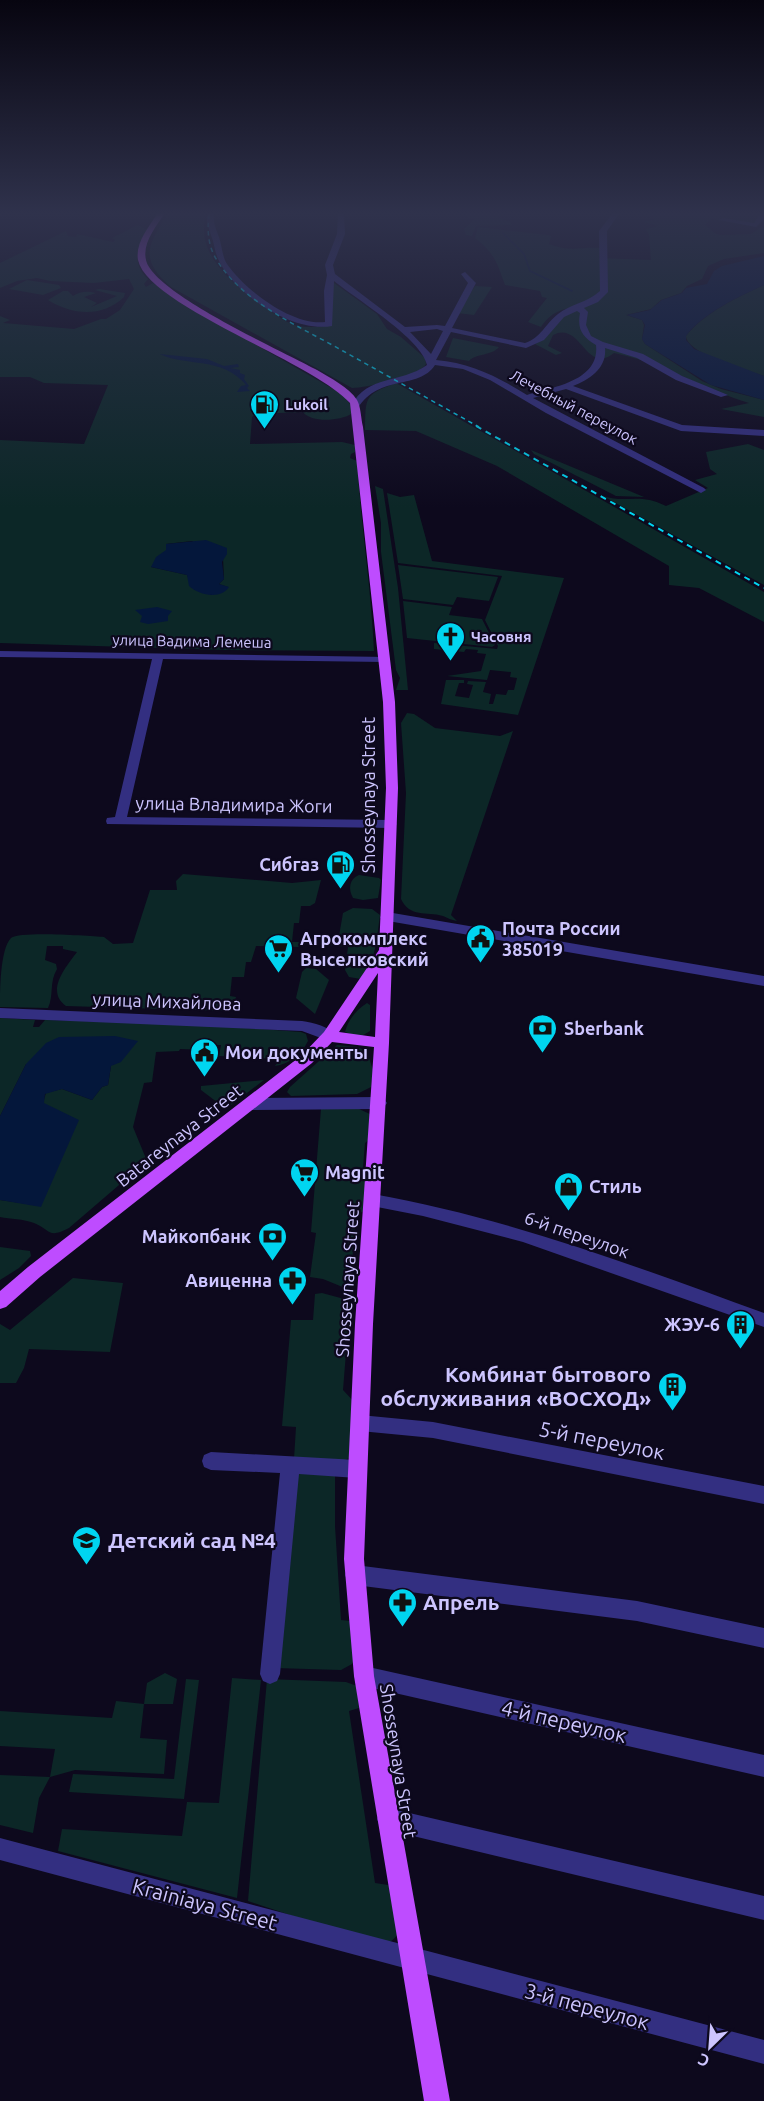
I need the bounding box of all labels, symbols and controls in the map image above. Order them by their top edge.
street label: Лечебный переулок [507,366,641,448]
fuel station icon: Lukoil [248,388,280,430]
place label: Lukoil [285,396,328,413]
church icon: Часовня [434,620,466,662]
place label: Часовня [471,628,531,645]
street label: улица Вадима Лемеша [112,631,272,651]
street label: Shosseynaya Street [358,717,378,873]
street label: улица Владимира Жоги [135,792,333,816]
fuel station icon: Сибгаз [324,848,356,890]
place label: Сибгаз [259,854,319,874]
place label: Почта России 385019 [502,918,621,959]
public building icon: Почта России 385019 [465,922,497,964]
place label: Агрокомплекс Выселковский [300,928,429,969]
supermarket icon: Агрокомплекс Выселковский [263,932,295,974]
street label: улица Михайлова [92,988,242,1014]
bank icon: Sberbank [527,1012,559,1054]
place label: Sberbank [564,1018,644,1038]
public building icon: Мои документы [188,1036,220,1078]
place label: Мои документы [225,1042,368,1062]
street label: Batareynaya Street [112,1080,246,1190]
supermarket icon: Magnit [288,1156,320,1198]
place label: Magnit [325,1162,385,1182]
shop icon: Стиль [552,1170,584,1212]
place label: Стиль [589,1176,642,1196]
street label: Shosseynaya Street [332,1200,362,1358]
street label: 6-й переулок [522,1207,632,1261]
bank icon: Майкопбанк [256,1220,288,1262]
place label: Майкопбанк [142,1226,252,1246]
pharmacy icon: Авиценна [277,1264,309,1306]
place label: Авиценна [185,1270,272,1290]
building icon: ЖЭУ-6 [725,1308,757,1350]
place label: ЖЭУ-6 [664,1314,720,1334]
place label: Комбинат бытового обслуживания «ВОСХОД» [381,1362,651,1410]
building icon: Комбинат бытового обслуживания «ВОСХОД» [656,1370,688,1412]
street label: 5-й переулок [537,1416,667,1464]
school or university icon: Детский сад №4 [71,1524,103,1566]
place label: Детский сад №4 [108,1528,276,1552]
pharmacy icon: Апрель [386,1586,418,1628]
place label: Апрель [423,1590,499,1614]
street label: Shosseynaya Street [377,1682,421,1840]
street label: 4-й переулок [499,1695,629,1747]
street label: Krainiaya Street [130,1873,280,1935]
street label: 3-й переулок [522,1978,652,2034]
north arrow [680,2017,740,2077]
text: С [695,2050,712,2071]

